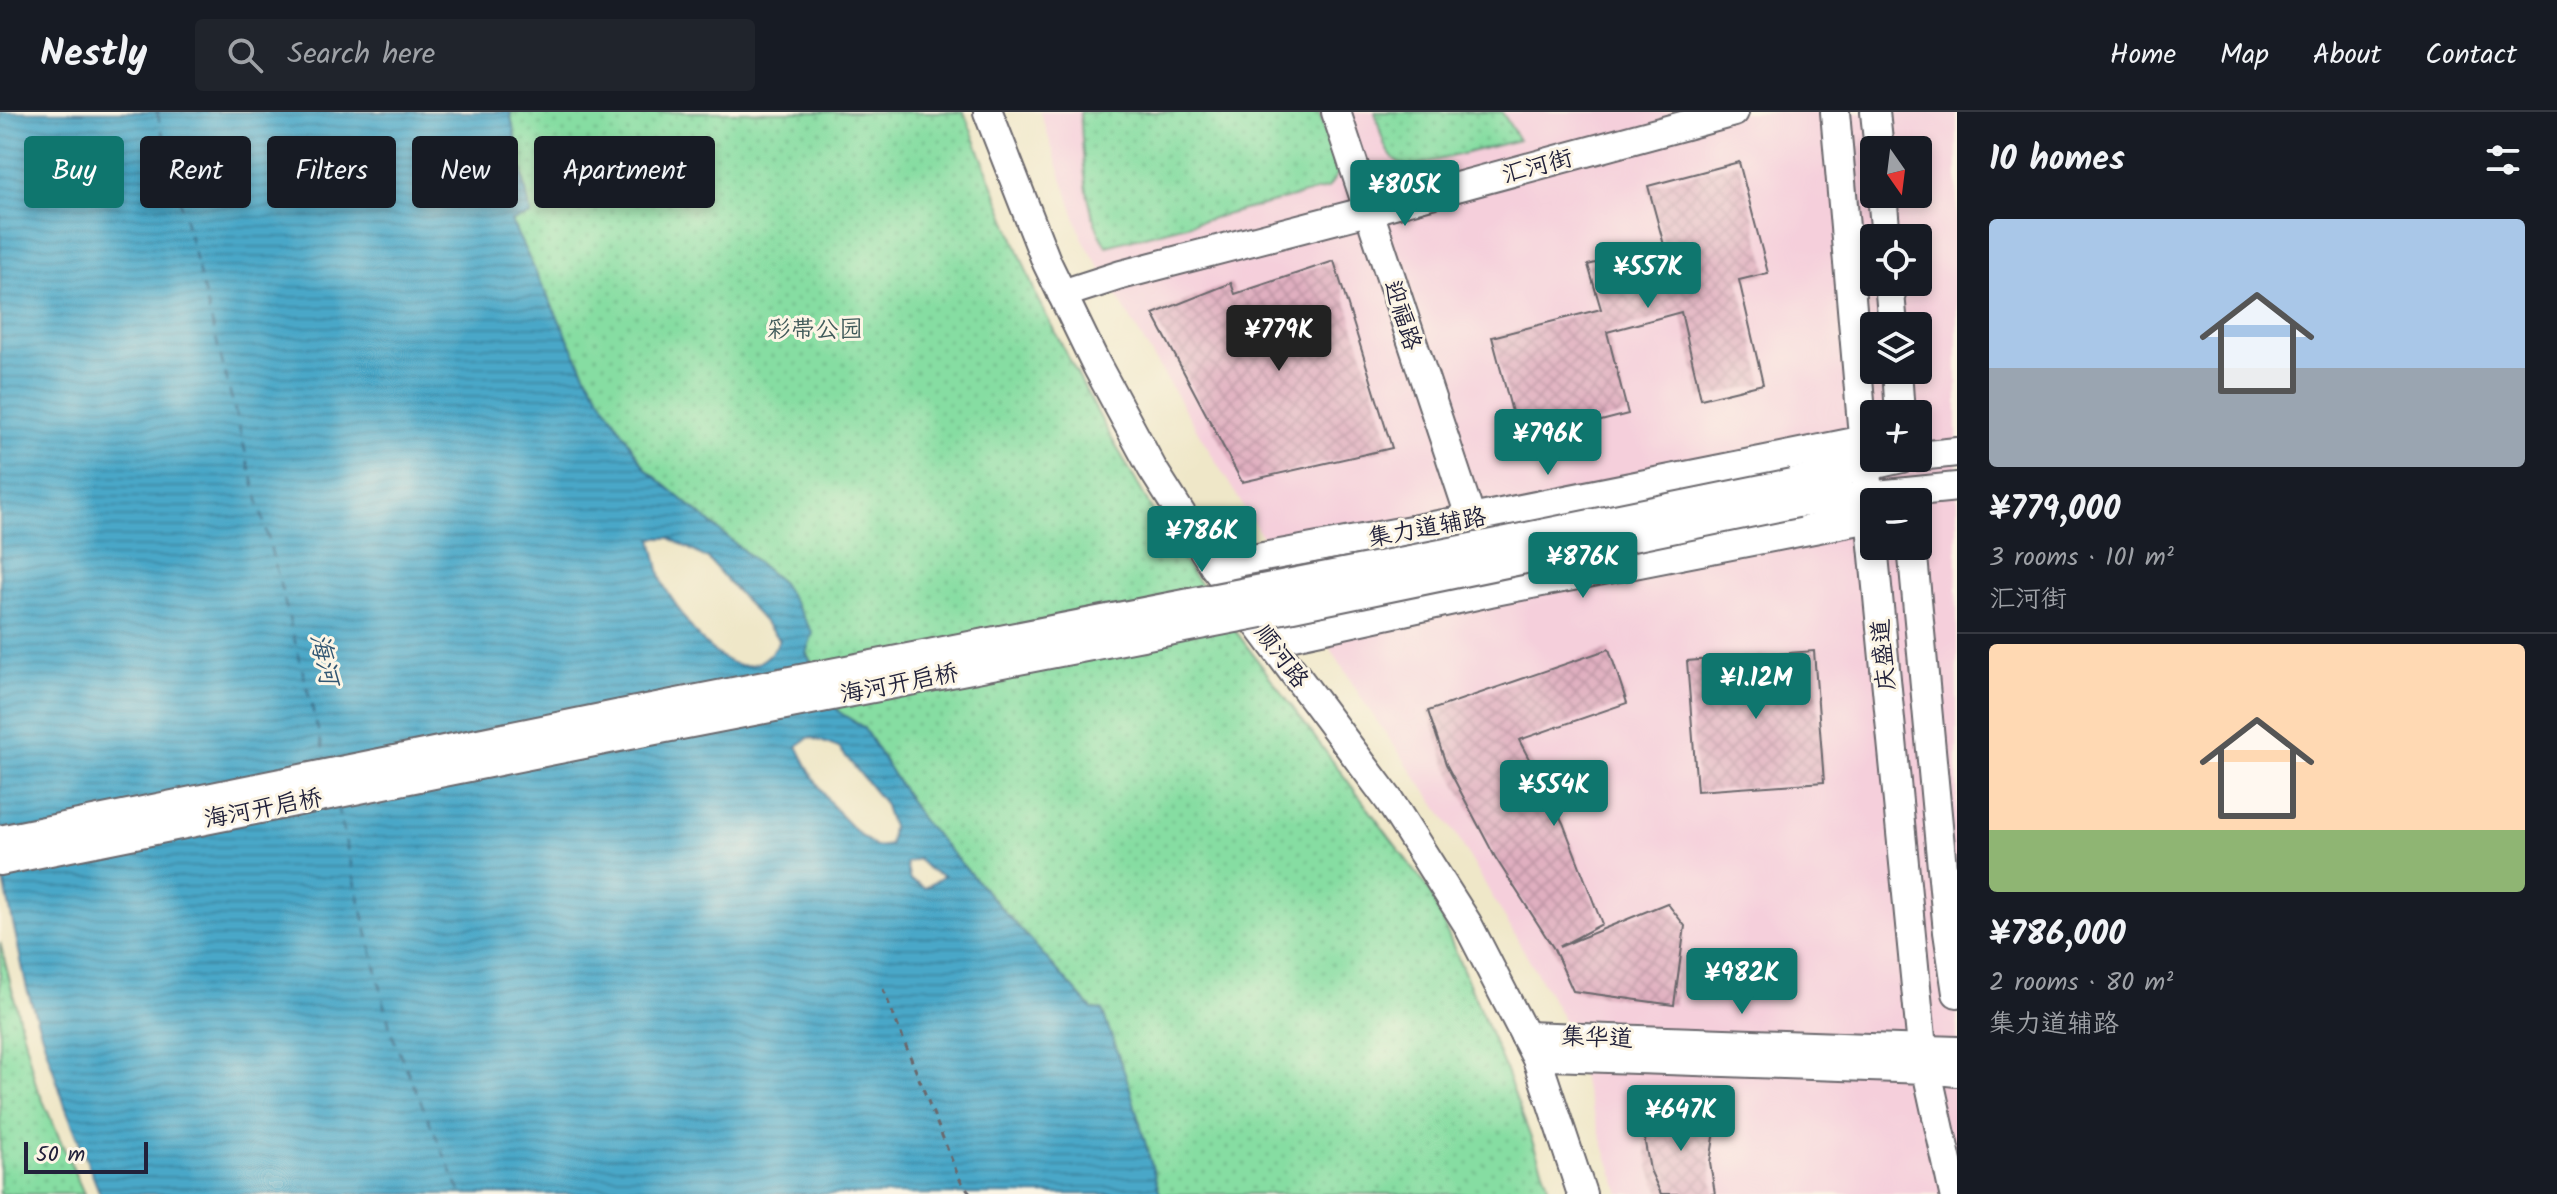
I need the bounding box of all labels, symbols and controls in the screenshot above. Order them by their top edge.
search box [195,19,755,91]
text: Nestly [40,25,147,85]
text: Search here [287,31,435,79]
icon: search [223,33,267,77]
text: Home [2110,33,2176,78]
text: Map [2220,33,2269,78]
text: About [2313,33,2381,78]
text: Contact [2425,33,2517,78]
text: 10 homes [1989,133,2125,187]
chip: Buy [24,136,124,208]
chip: Rent [140,136,251,208]
chip: Filters [267,136,396,208]
chip: New [412,136,518,208]
chip: Apartment [534,136,715,208]
north arrow [1860,136,1932,208]
map controls [1860,136,1932,560]
icon: filters [2481,138,2525,182]
street label: 汇河街 [1498,139,1577,196]
pin: ¥805K [1349,160,1461,228]
text: ¥805K [1368,165,1442,207]
button: locate [1860,224,1932,296]
pin: ¥557K [1592,242,1704,310]
text: ¥557K [1613,247,1683,289]
icon: home [2185,271,2329,415]
street label: 迎福路 [1372,275,1431,356]
pin: ¥779K [1223,305,1335,373]
text: ¥779K [1244,310,1314,352]
park label: 彩带公园 [767,311,863,350]
button: layers [1860,312,1932,384]
button: + [1860,400,1932,472]
pin: ¥796K [1492,409,1604,477]
text: ¥796K [1512,414,1584,456]
text: ¥779,000 [1989,483,2120,537]
button: − [1860,488,1932,560]
street label: 集力道辅路 [1365,498,1490,559]
pin: ¥786K [1146,506,1258,574]
text: ¥786K [1165,511,1239,553]
pin: ¥876K [1527,532,1639,600]
text: ¥876K [1546,537,1620,579]
text: 3 rooms · 101 m² [1989,537,2174,579]
text: 汇河街 [1989,579,2067,621]
street label: 顺河路 [1244,616,1318,697]
street label: 庆盛道 [1862,617,1907,692]
water label: 海河 [297,629,350,693]
pin: ¥1.12M [1691,653,1821,721]
street label: 海河开启桥 [837,654,962,715]
text: ¥1.12M [1720,658,1792,700]
icon: home [2185,696,2329,840]
pin: ¥554K [1498,760,1610,828]
text: ¥554K [1518,765,1590,807]
street label: 海河开启桥 [201,779,326,840]
text: ¥786,000 [1989,908,2126,962]
pin: ¥982K [1686,948,1798,1016]
text: ¥982K [1704,953,1780,995]
text: 2 rooms · 80 m² [1989,962,2173,1004]
text: 集力道辅路 [1989,1004,2119,1046]
street label: 集华道 [1560,1018,1634,1059]
pin: ¥647K [1625,1085,1737,1153]
text: ¥647K [1645,1090,1717,1132]
scale bar [24,1138,148,1174]
text: 50 m [36,1138,85,1173]

